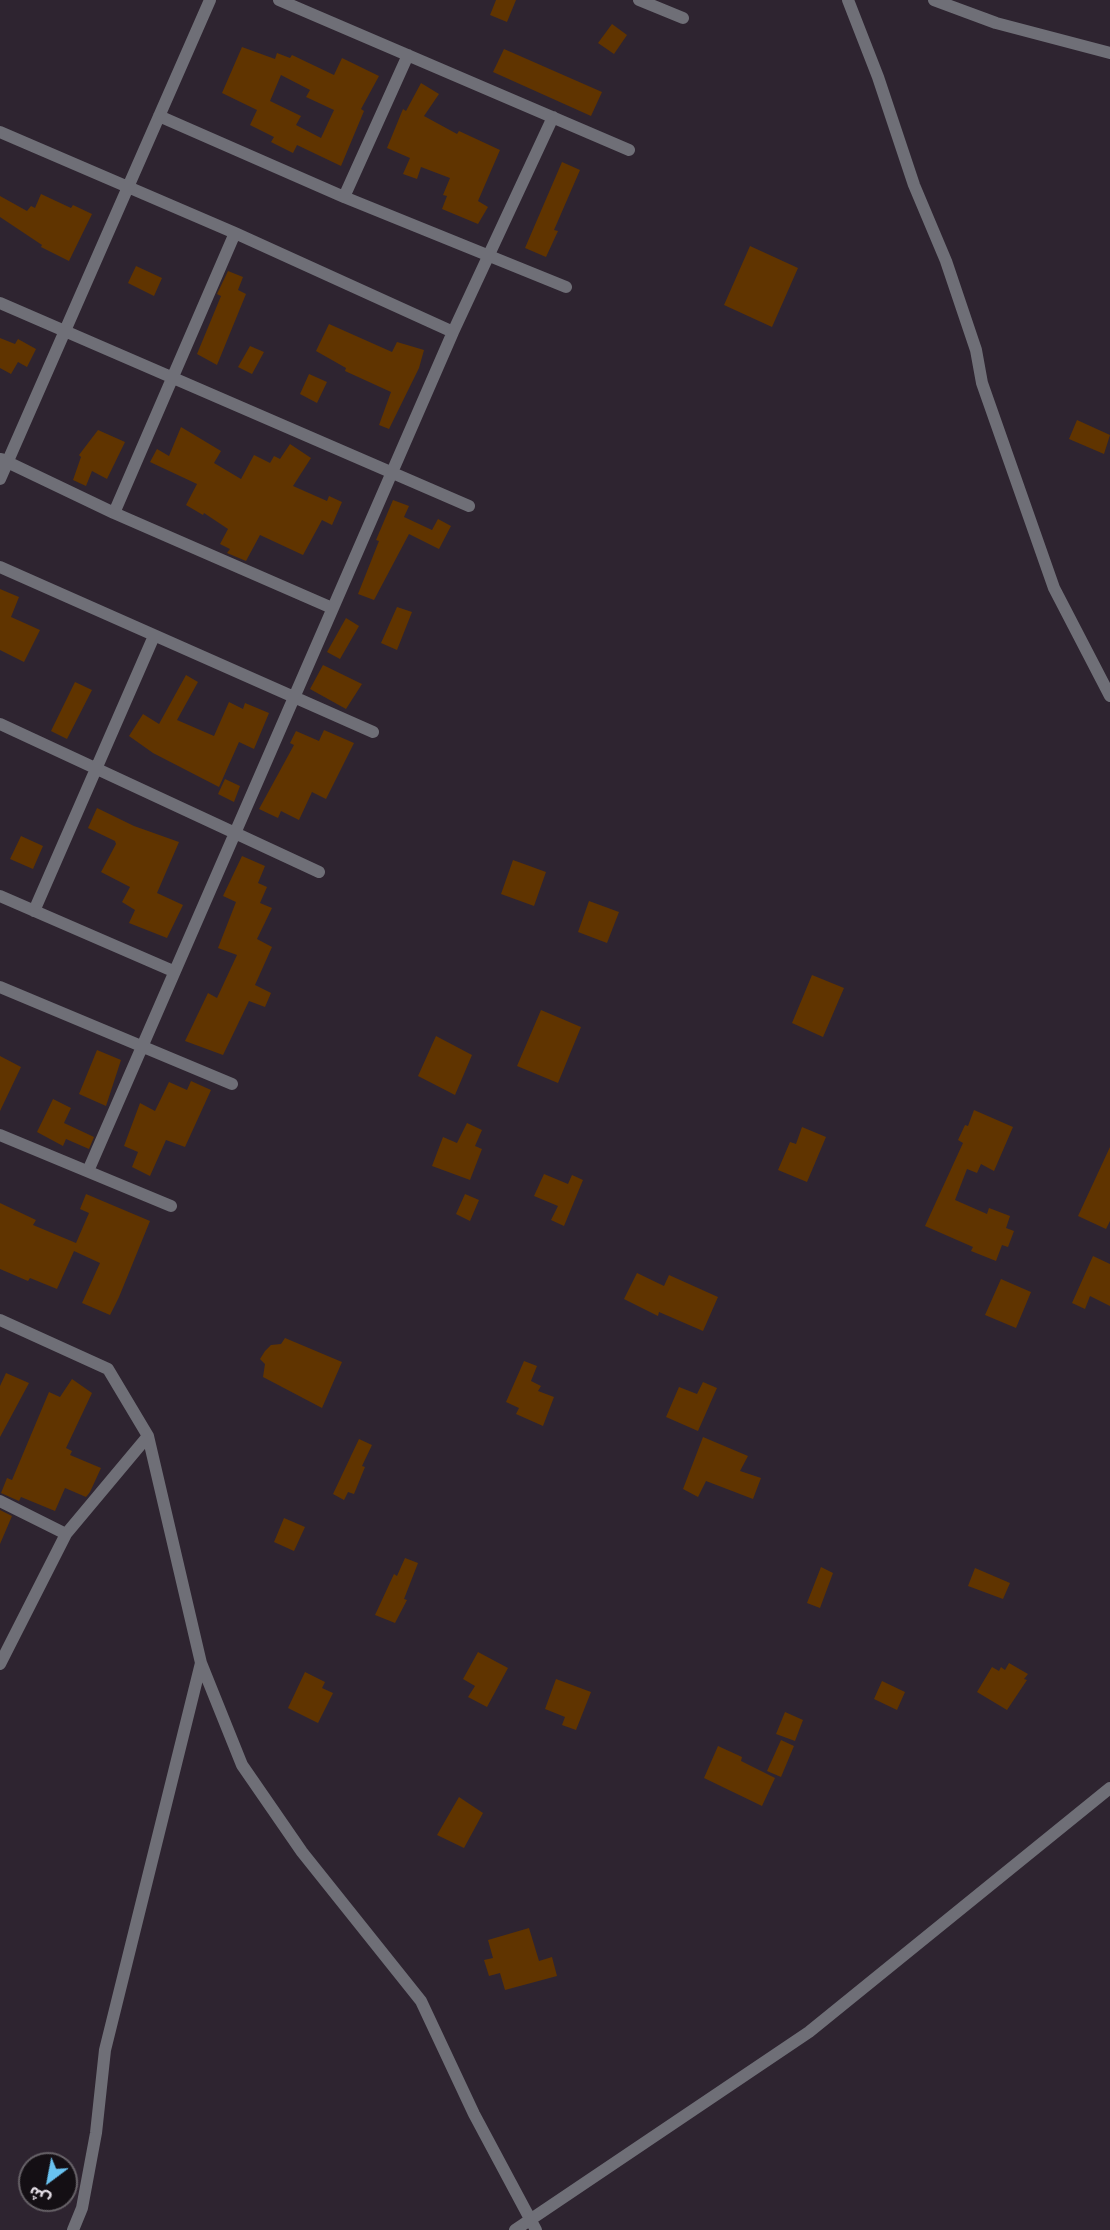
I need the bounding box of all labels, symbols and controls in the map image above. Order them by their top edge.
north arrow [18,2152,78,2212]
text: ش [26,2183,53,2208]

